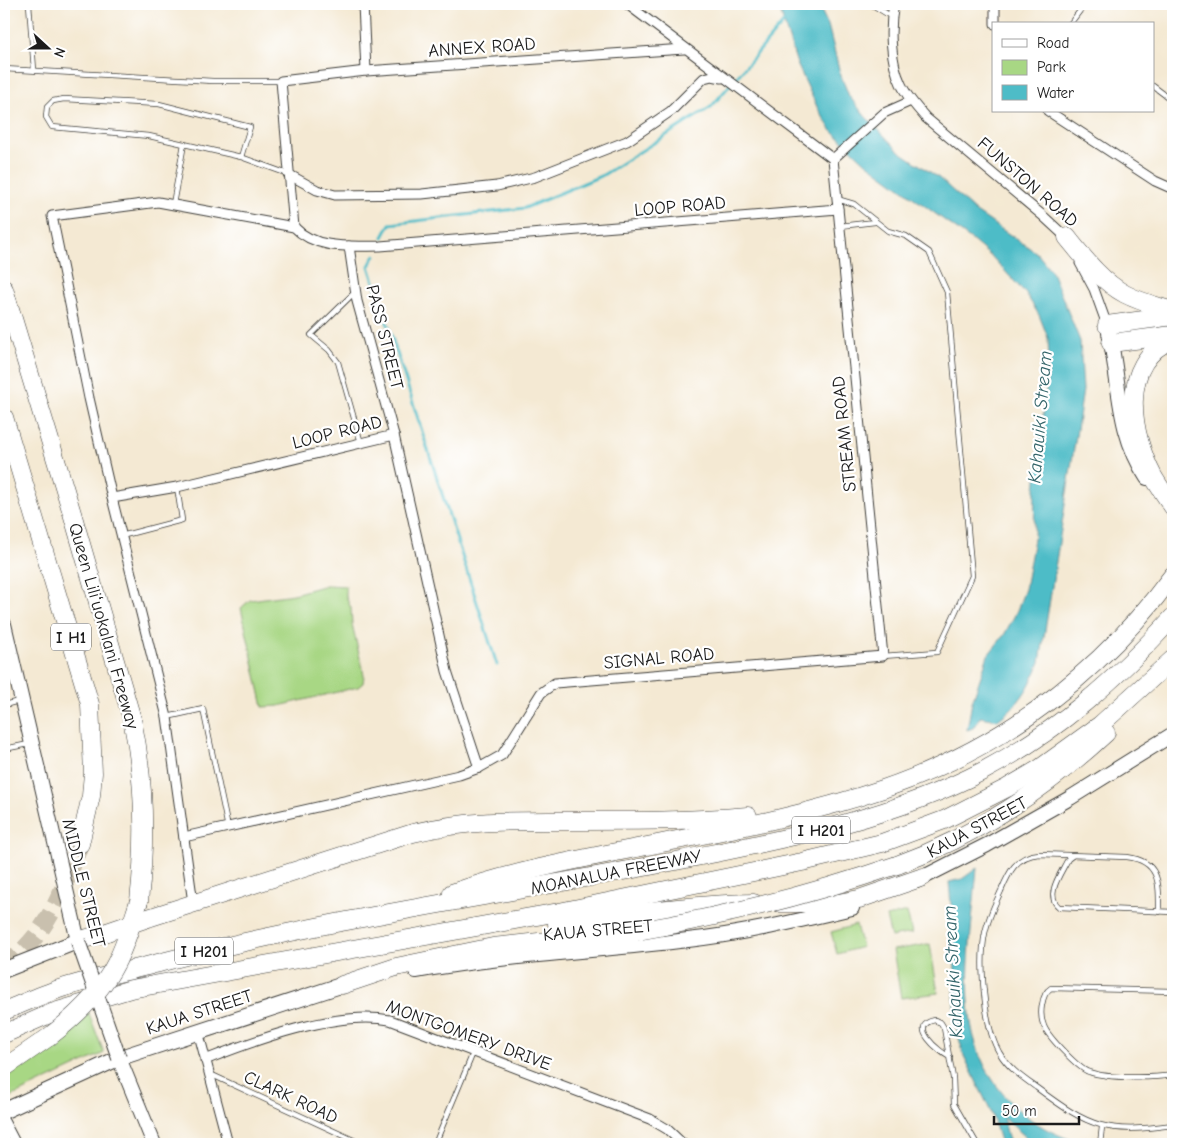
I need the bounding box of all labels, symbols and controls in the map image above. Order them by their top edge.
north arrow [22,22,72,72]
legend [992,22,1154,112]
street label: ANNEX ROAD [428,33,536,62]
text: Road [1037,34,1069,52]
text: N [50,45,69,60]
text: Park [1037,58,1066,76]
text: Water [1037,84,1074,102]
street label: FUNSTON ROAD [973,133,1082,232]
street label: LOOP ROAD [633,192,727,221]
street label: PASS STREET [361,283,408,392]
water label: Kahauiki Stream [1023,350,1057,484]
street label: STREAM ROAD [828,375,861,493]
street label: LOOP ROAD [290,411,384,454]
street label: Queen Liliʻuokalani Freeway [64,521,143,733]
road number: I H1 [51,624,91,650]
street label: SIGNAL ROAD [603,643,715,674]
street label: KAUA STREET [924,792,1031,863]
road number: I H201 [792,816,850,844]
street label: MIDDLE STREET [57,817,110,950]
street label: MOANALUA FREEWAY [529,846,704,899]
water label: Kahauiki Stream [939,905,967,1039]
street label: KAUA STREET [542,915,655,946]
road number: I H201 [175,938,233,964]
street label: KAUA STREET [143,985,255,1040]
street label: MONTGOMERY DRIVE [383,996,554,1075]
street label: CLARK ROAD [240,1067,341,1128]
scale bar [994,1093,1080,1125]
text: 50 m [1002,1102,1037,1120]

